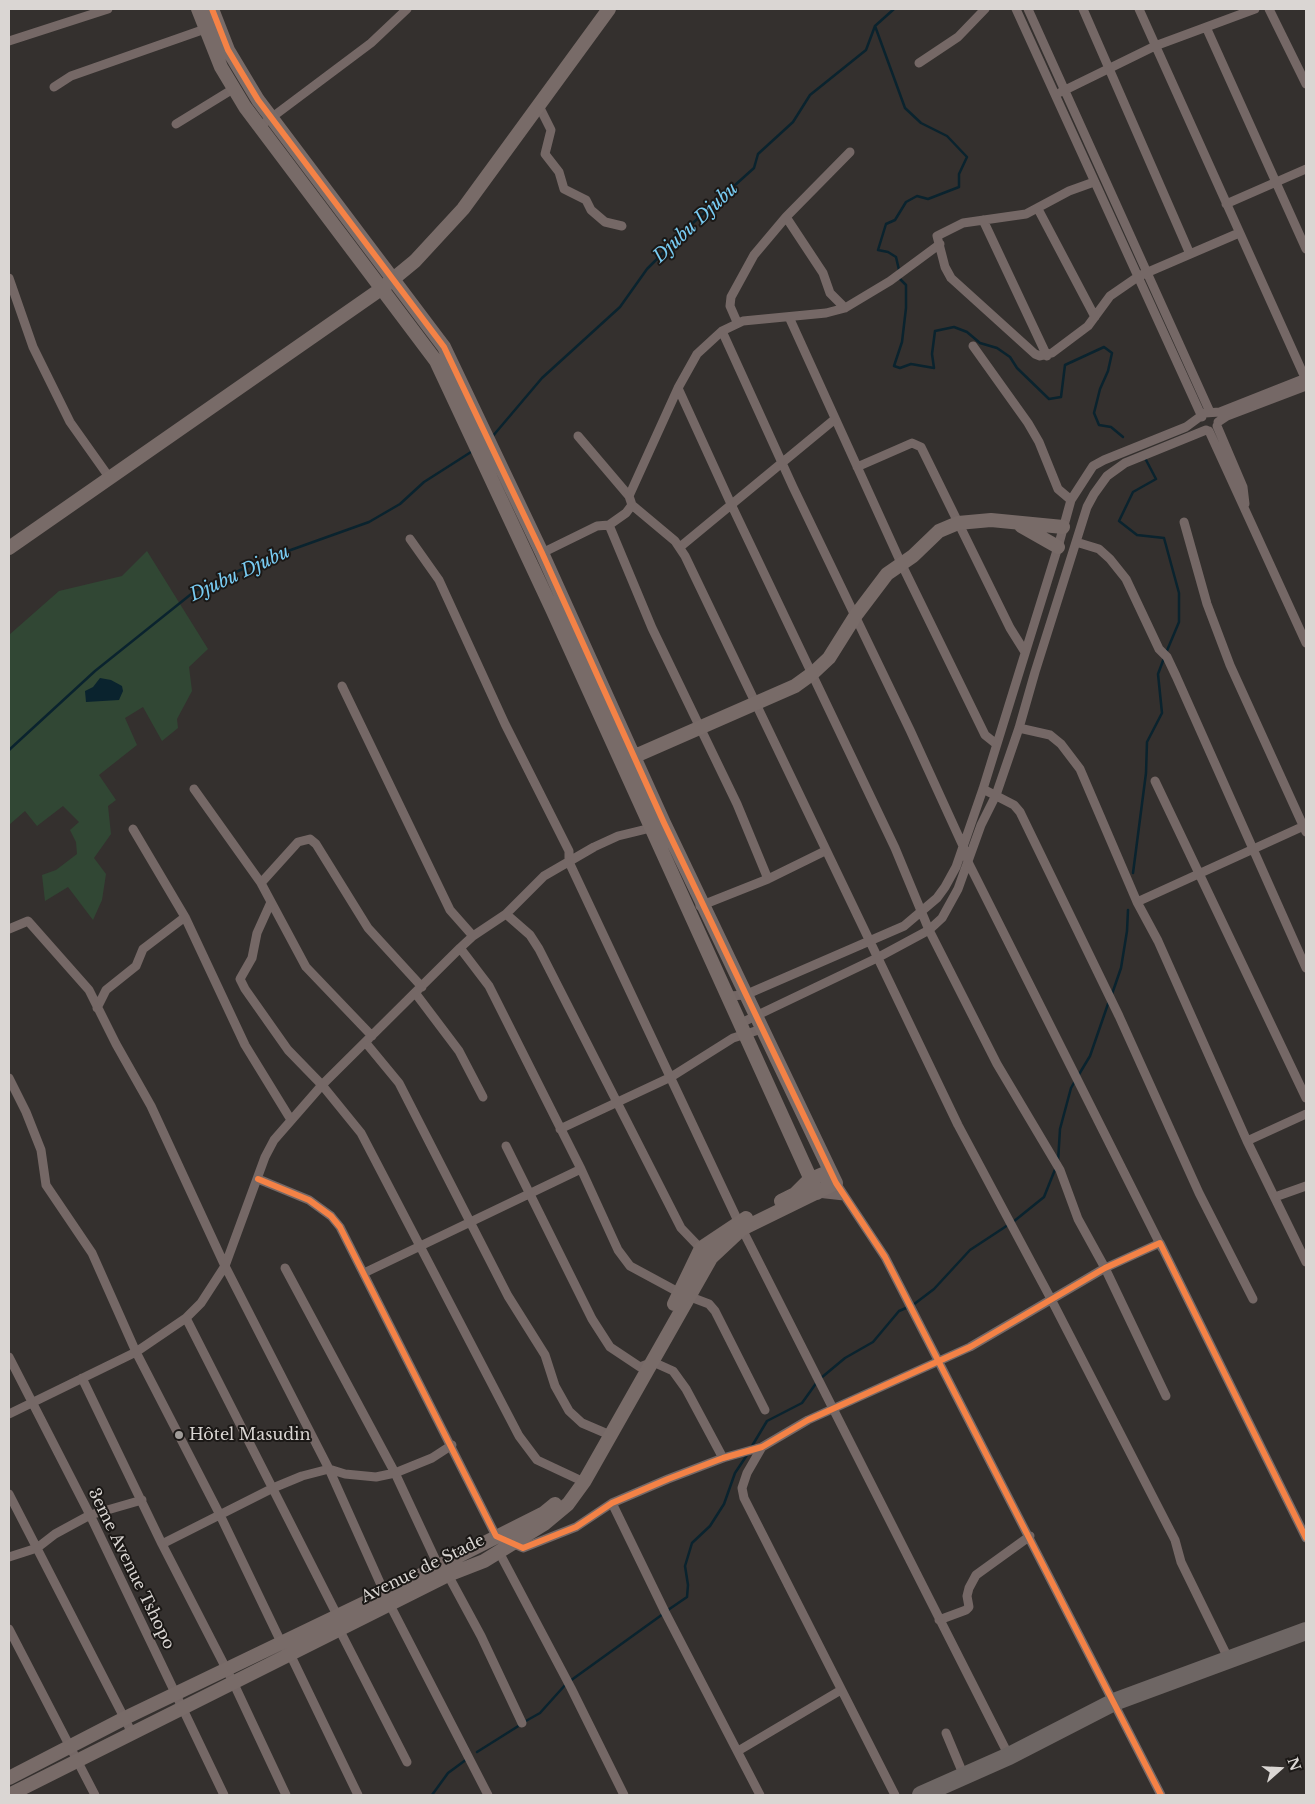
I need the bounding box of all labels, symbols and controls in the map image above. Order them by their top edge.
water label: Djubu Djubu [649,178,743,268]
water label: Djubu Djubu [187,541,293,607]
place label: Hôtel Masudin [189,1425,310,1445]
marker: Hôtel Masudin [173,1429,185,1441]
street label: 3eme Avenue Tshopo [84,1485,178,1653]
street label: Avenue de Stade [358,1531,488,1607]
north arrow [1255,1744,1305,1794]
text: N [1284,1755,1305,1773]

